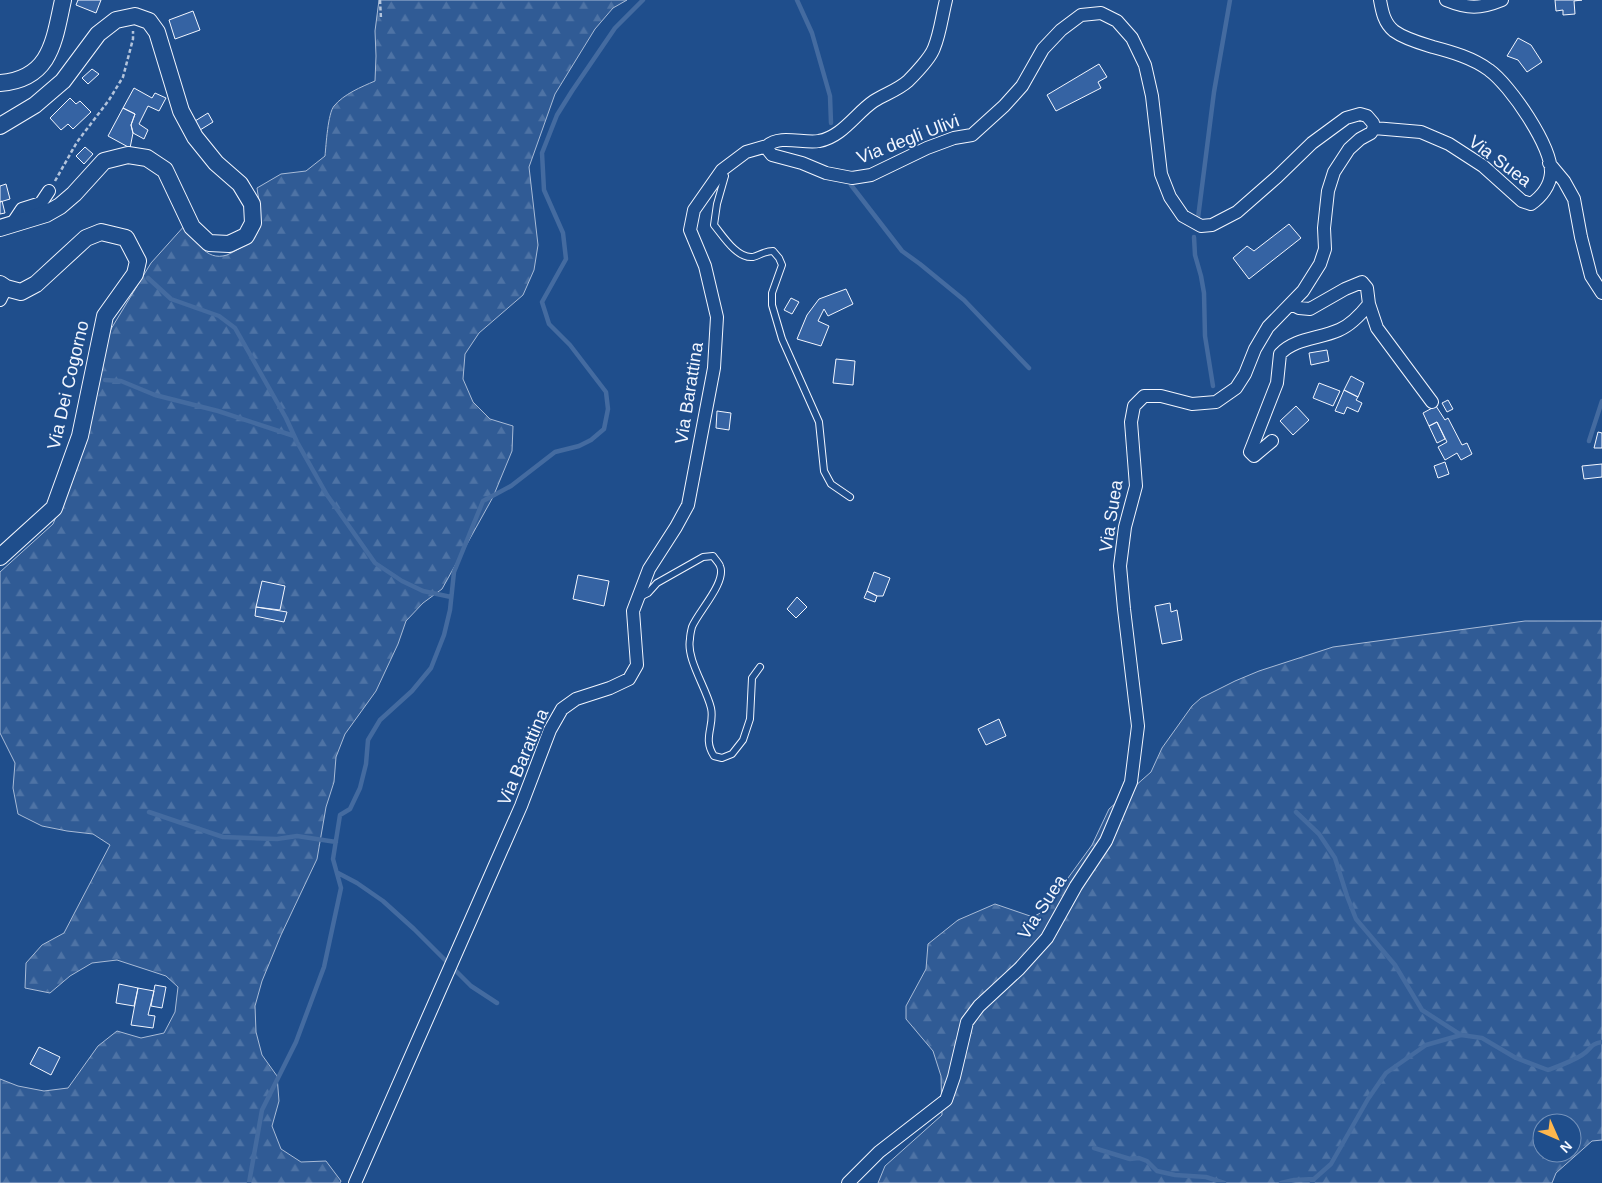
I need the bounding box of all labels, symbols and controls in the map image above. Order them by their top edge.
street label: Via degli Ulivi [854,110,962,168]
street label: Via Suea [1465,131,1536,191]
street label: Via Dei Cogorno [43,319,93,451]
street label: Via Barattina [671,340,707,445]
street label: Via Suea [1095,478,1127,553]
street label: Via Barattina [494,705,553,808]
street label: Via Suea [1014,870,1071,943]
north arrow [1532,1113,1582,1163]
text: N [1557,1138,1575,1156]

